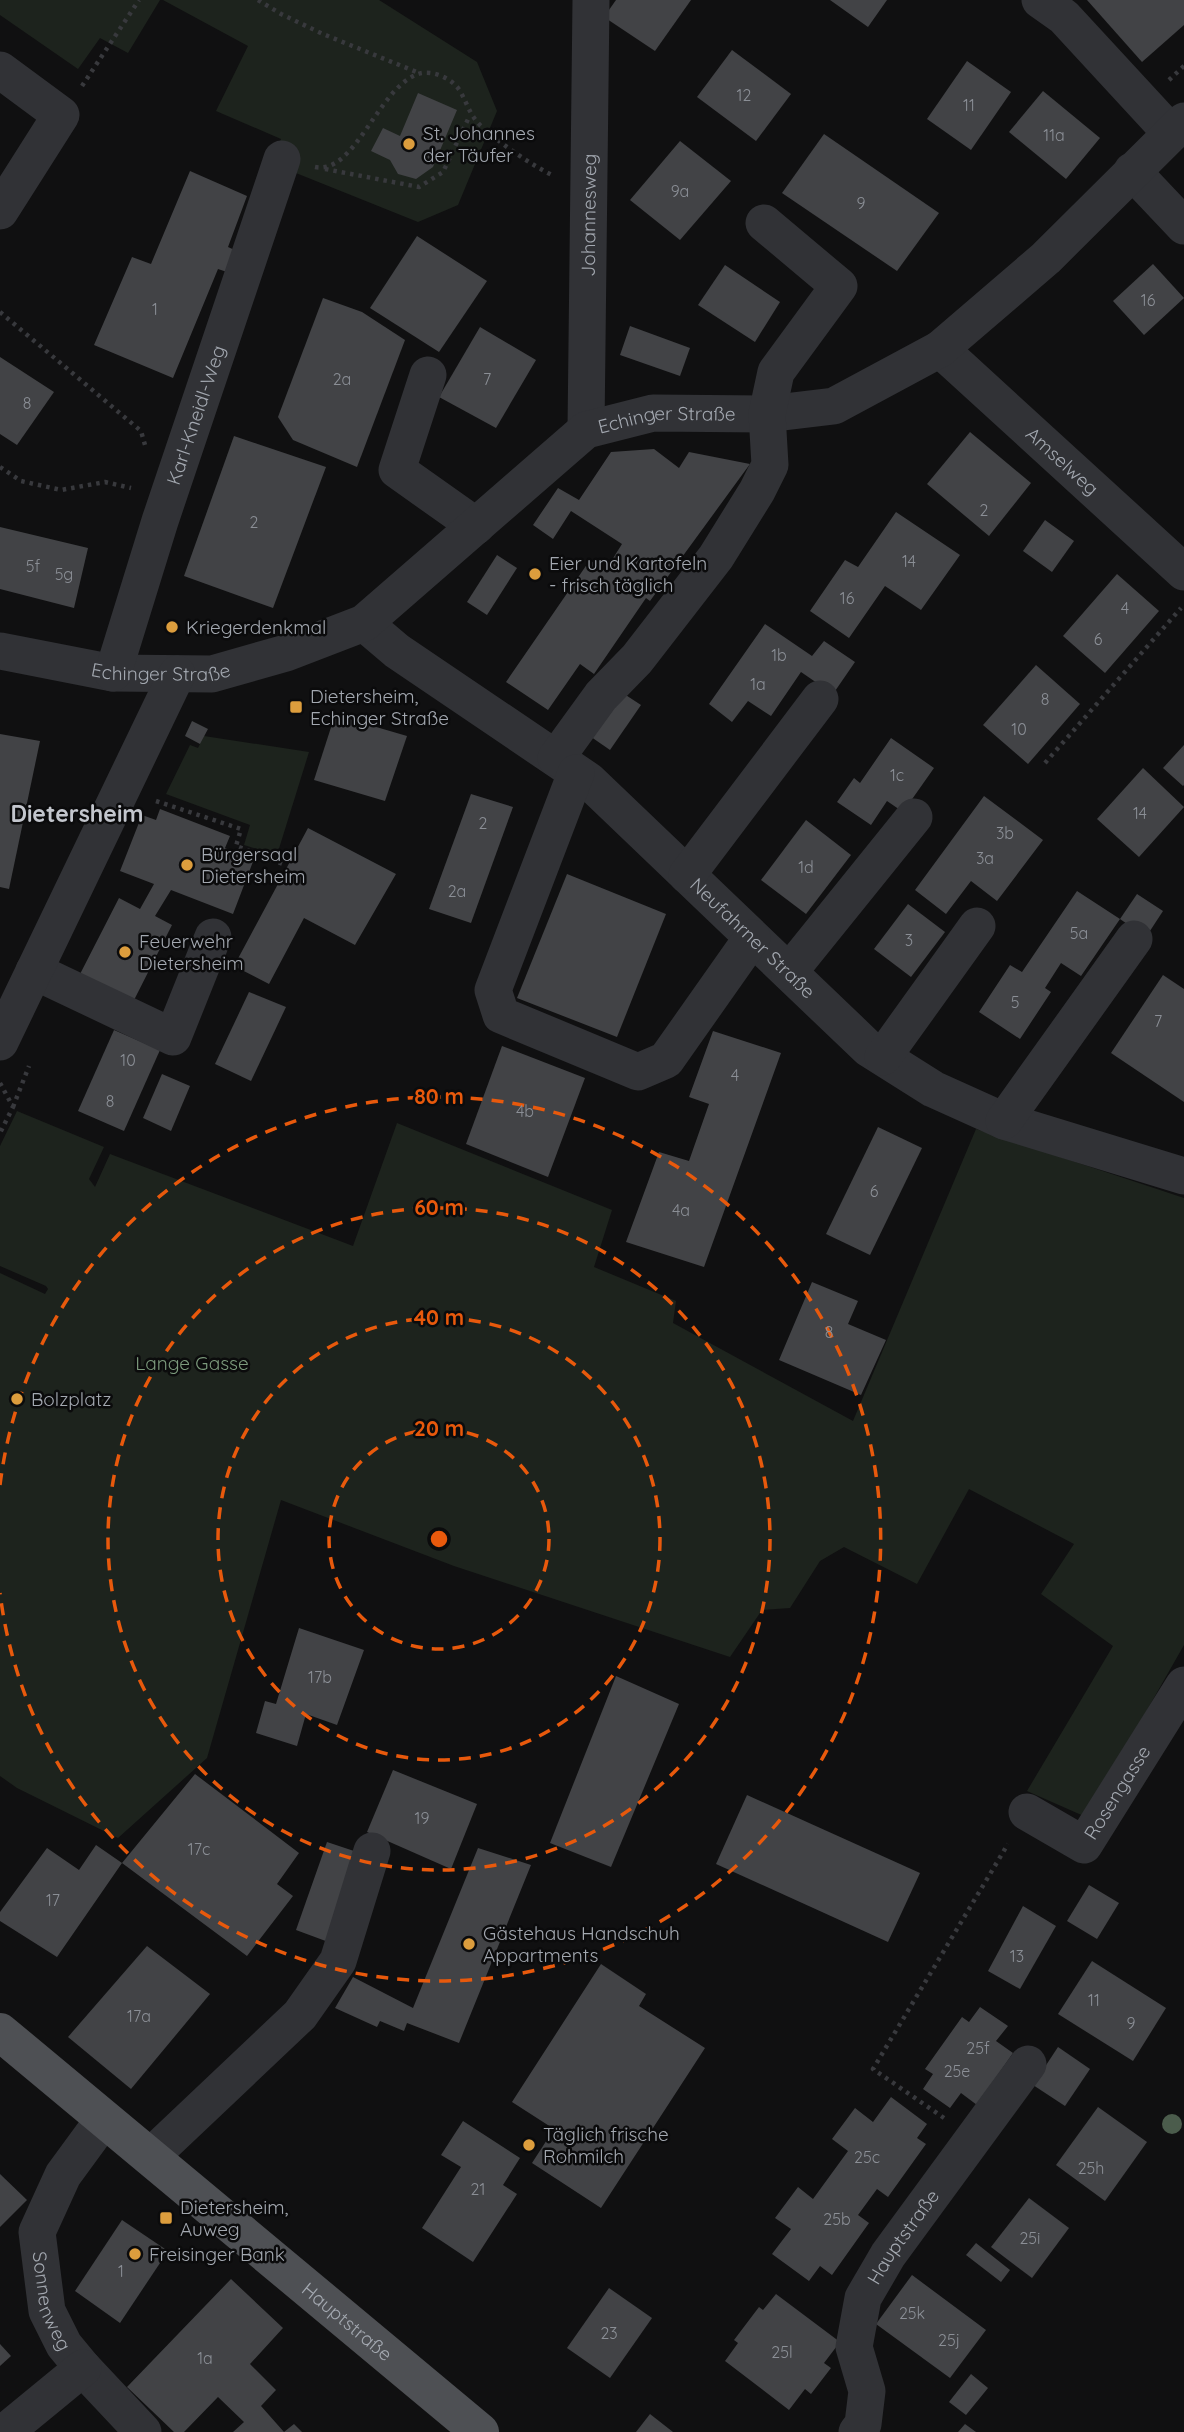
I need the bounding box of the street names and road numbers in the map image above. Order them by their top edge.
street label: Johannesweg [576,153,601,277]
street label: Karl-Kneidl-Weg [161,342,230,488]
street label: Echinger Straße [595,401,736,439]
street label: Amselweg [1021,422,1104,500]
street label: Echinger Straße [89,657,233,687]
street label: Neufahrner Straße [685,872,820,1003]
street label: Rosengasse [1078,1741,1155,1844]
street label: Hauptstraße [862,2185,944,2289]
street label: Sonnenweg [28,2250,77,2355]
street label: Hauptstraße [297,2277,397,2366]

